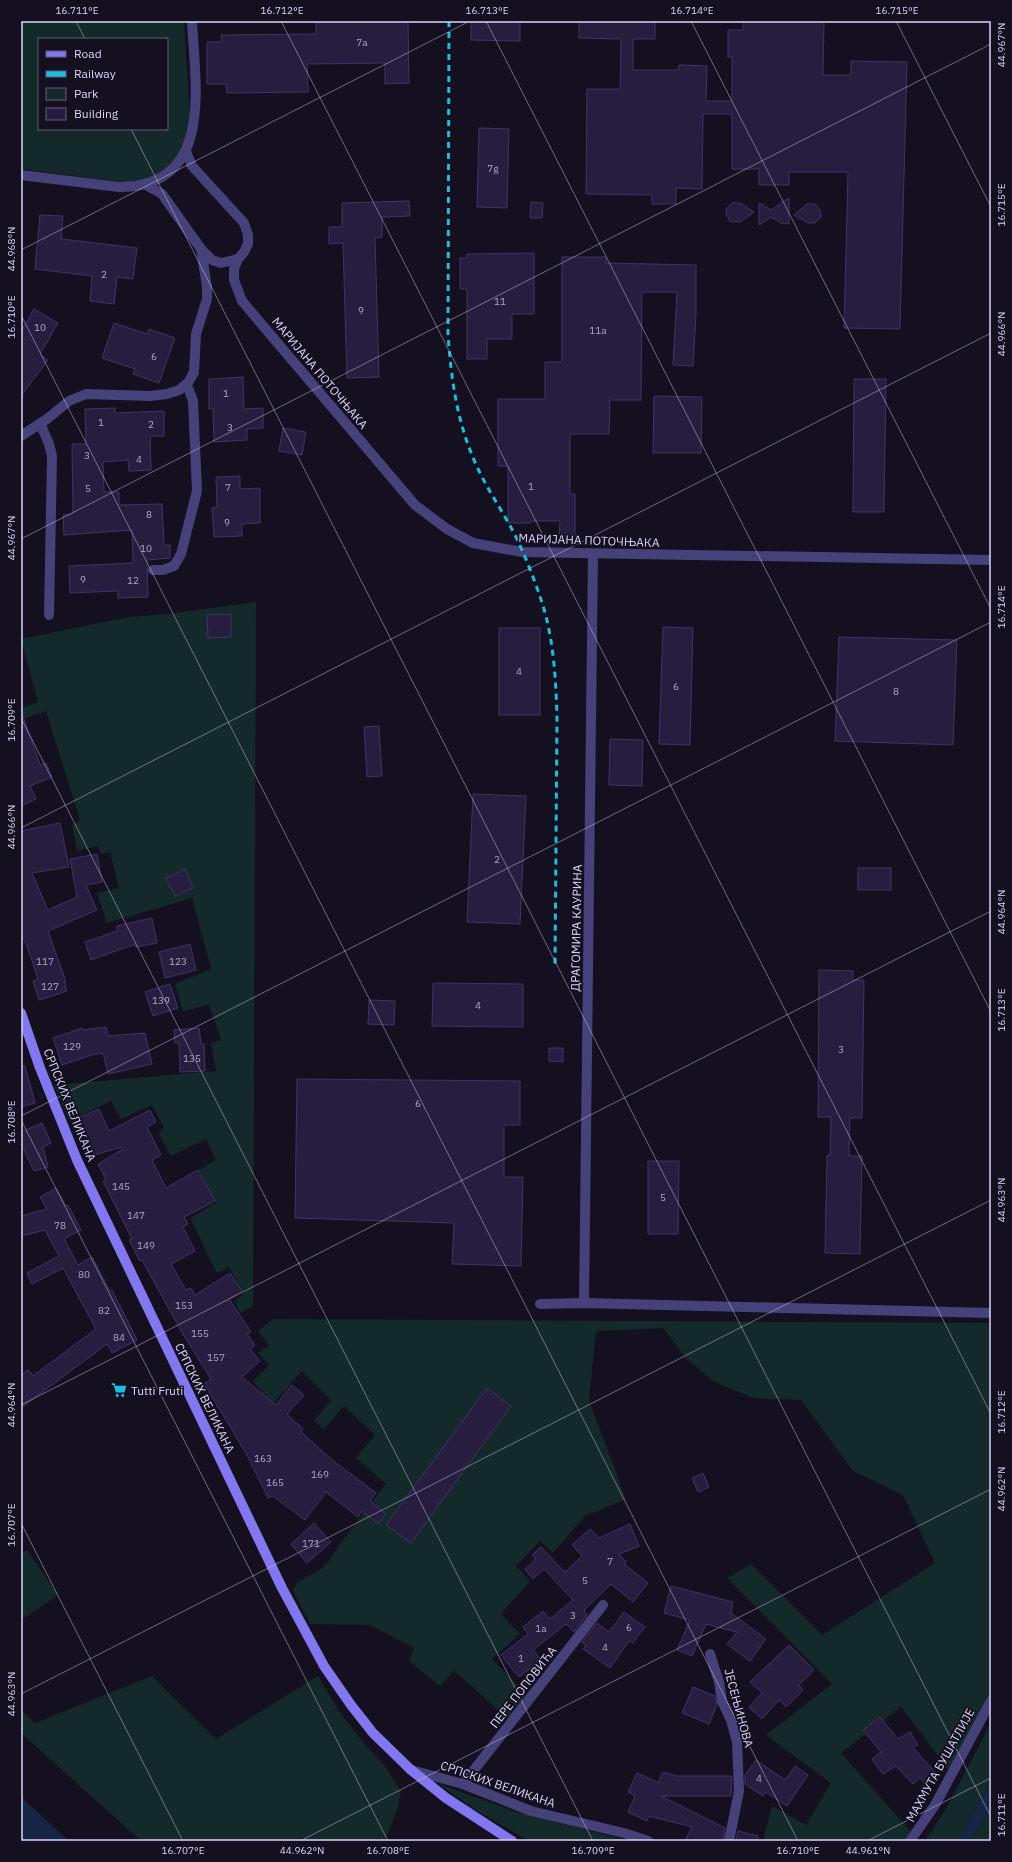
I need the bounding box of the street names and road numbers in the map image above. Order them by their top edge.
street label: МАРИЈАНА ПОТОЧЊАКА [269,314,371,432]
street label: МАРИЈАНА ПОТОЧЊАКА [518,530,660,550]
street label: ДРАГОМИРА КАУРИНА [567,864,585,992]
street label: СРПСКИХ ВЕЛИКАНА [40,1046,100,1164]
street label: СРПСКИХ ВЕЛИКАНА [172,1341,238,1456]
street label: ПЕРЕ ПОПОВИЋА [486,1643,560,1731]
street label: ЈЕСЕЊИНОВА [721,1667,757,1749]
street label: МАХМУТА БУШАТЛИЈЕ [903,1706,977,1824]
street label: СРПСКИХ ВЕЛИКАНА [439,1757,558,1811]

